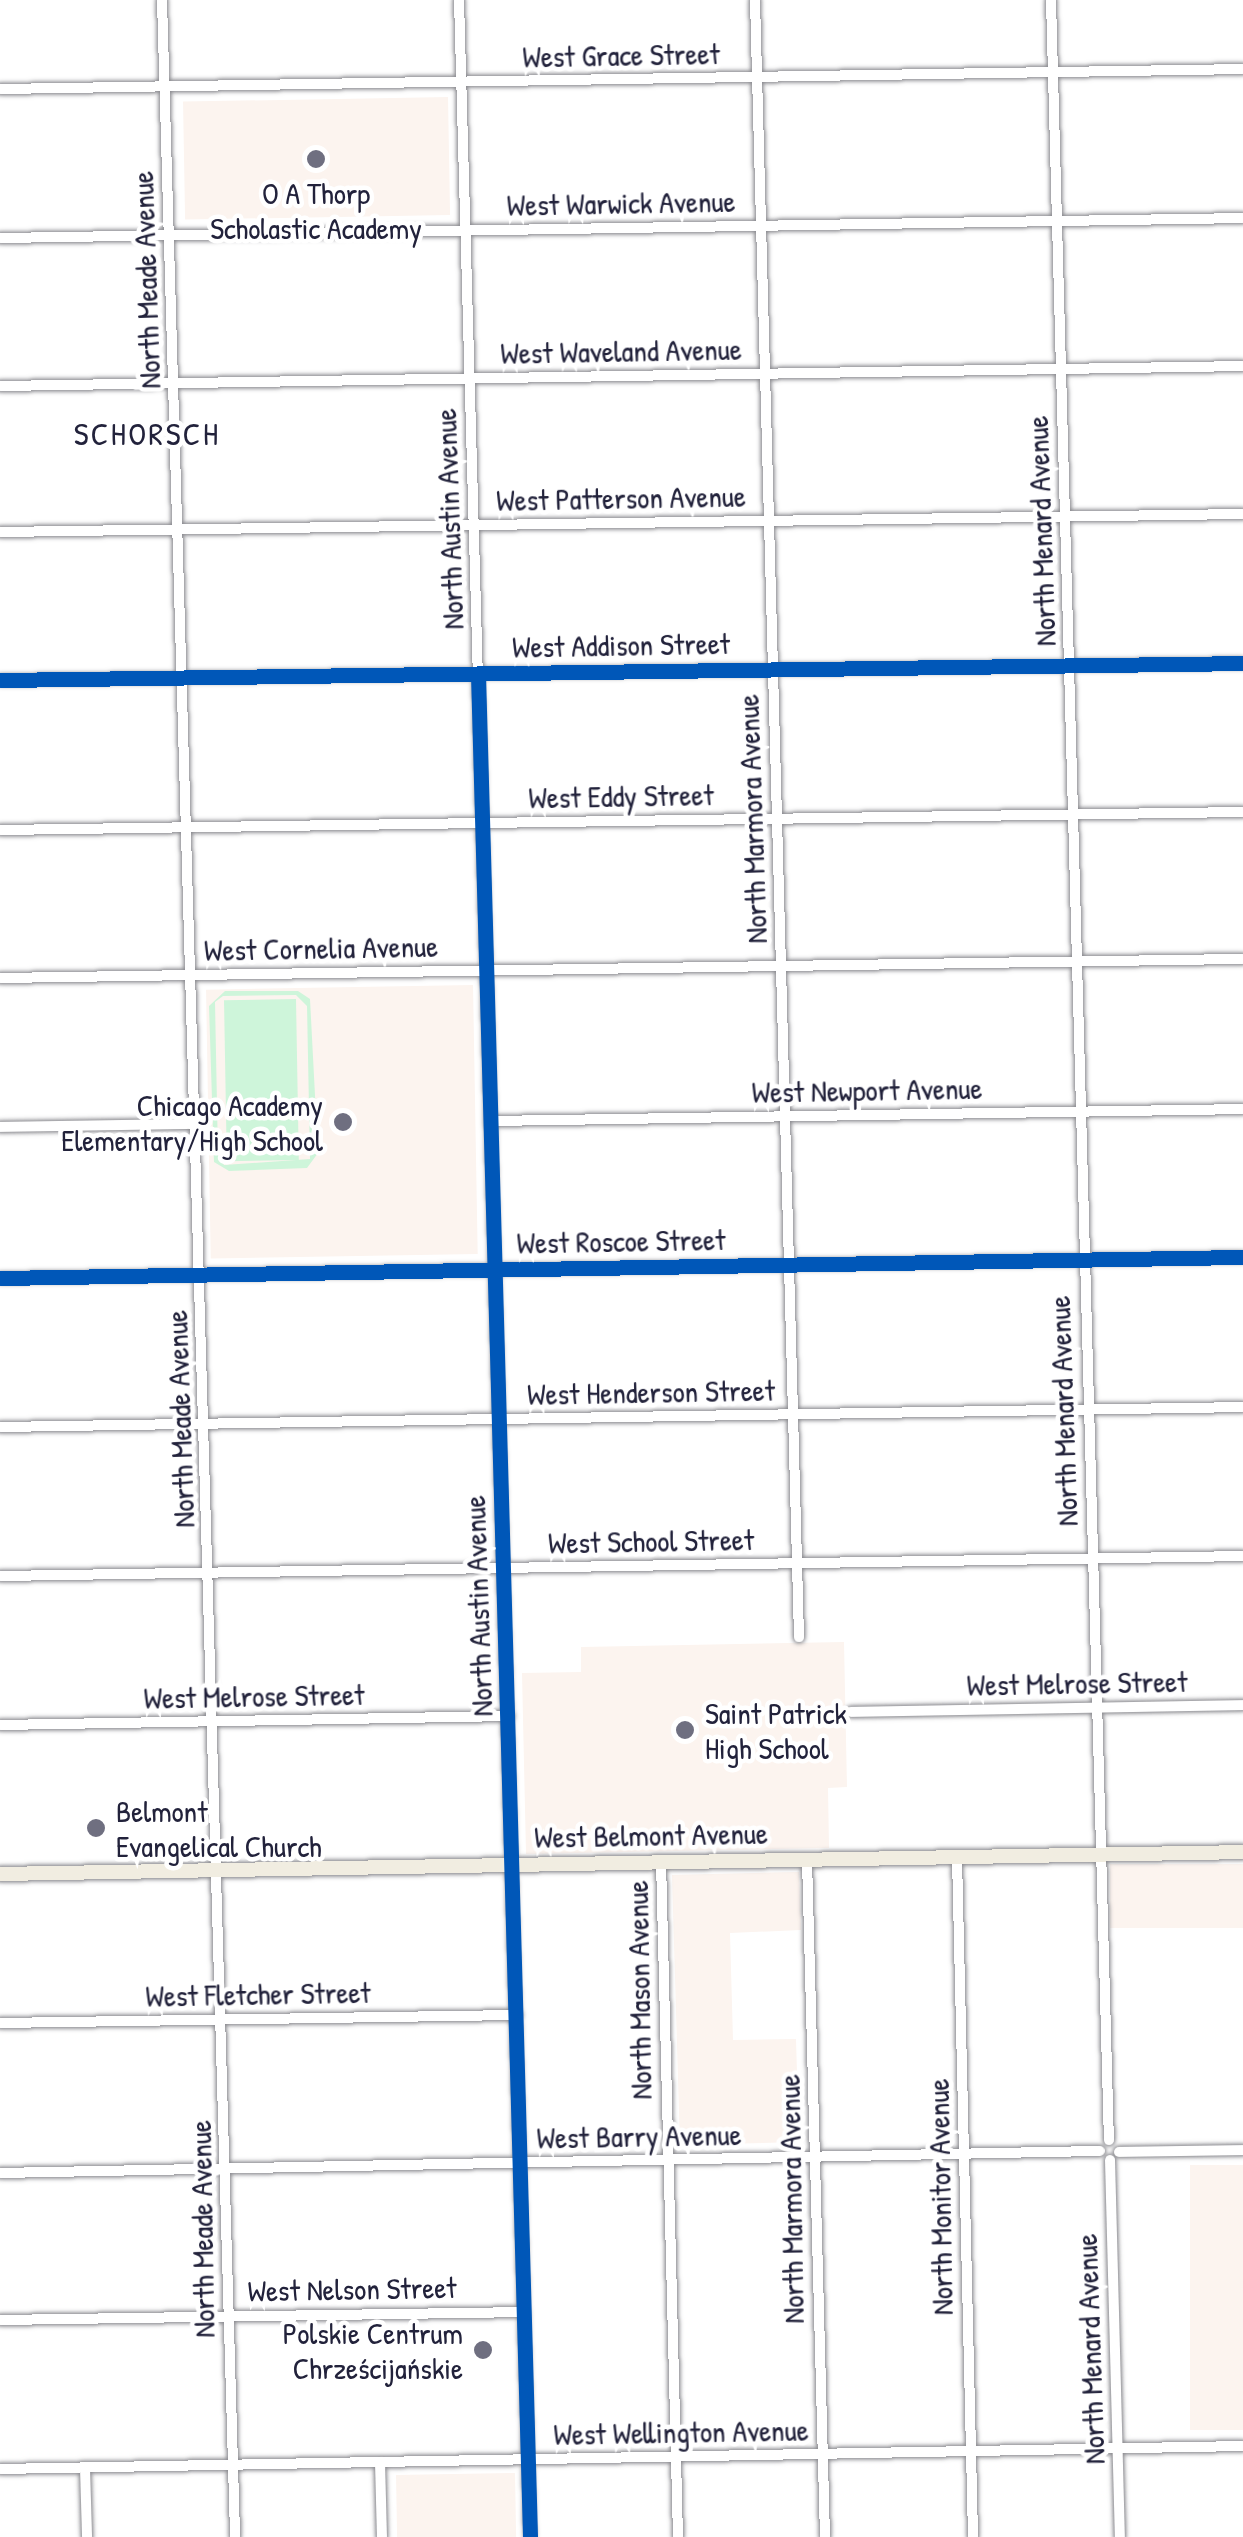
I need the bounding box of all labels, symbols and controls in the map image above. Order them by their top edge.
street label: West Grace Street [522,35,720,75]
marker: O A Thorp Scholastic Academy [305,148,327,170]
street label: North Meade Avenue [124,171,168,389]
place label: O A Thorp Scholastic Academy [210,175,422,246]
street label: West Warwick Avenue [506,183,736,223]
street label: West Waveland Avenue [500,331,742,371]
street label: North Austin Avenue [427,408,471,630]
district label: SCHORSCH [74,415,220,453]
street label: North Menard Avenue [1019,415,1063,647]
street label: West Patterson Avenue [496,478,746,518]
street label: West Addison Street [512,625,730,665]
street label: North Marmora Avenue [730,694,774,944]
street label: West Eddy Street [528,776,714,816]
street label: West Cornelia Avenue [204,928,438,968]
street label: West Newport Avenue [751,1070,983,1110]
place label: Chicago Academy Elementary/High School [61,1087,323,1158]
marker: Chicago Academy Elementary/High School [332,1111,354,1133]
street label: West Roscoe Street [516,1221,726,1261]
street label: North Menard Avenue [1041,1295,1085,1527]
street label: North Meade Avenue [158,1310,202,1528]
street label: West Henderson Street [527,1372,775,1412]
street label: North Austin Avenue [456,1495,500,1717]
street label: West School Street [548,1521,754,1561]
street label: West Melrose Street [966,1663,1188,1703]
street label: West Melrose Street [143,1676,365,1716]
place label: Saint Patrick High School [705,1695,847,1766]
marker: Saint Patrick High School [674,1719,696,1741]
place label: Belmont Evangelical Church [116,1793,322,1864]
street label: West Belmont Avenue [534,1815,768,1855]
marker: Belmont Evangelical Church [85,1817,107,1839]
street label: North Mason Avenue [619,1880,659,2100]
street label: West Fletcher Street [145,1974,371,2014]
street label: North Marmora Avenue [771,2074,811,2324]
street label: North Monitor Avenue [920,2078,960,2316]
street label: West Barry Avenue [536,2116,742,2156]
street label: North Meade Avenue [182,2120,222,2338]
street label: North Menard Avenue [1068,2233,1112,2465]
street label: West Nelson Street [247,2269,457,2309]
place label: Polskie Centrum Chrześcijańskie [283,2315,463,2386]
marker: Polskie Centrum Chrześcijańskie [472,2339,494,2361]
street label: West Wellington Avenue [553,2412,809,2452]

